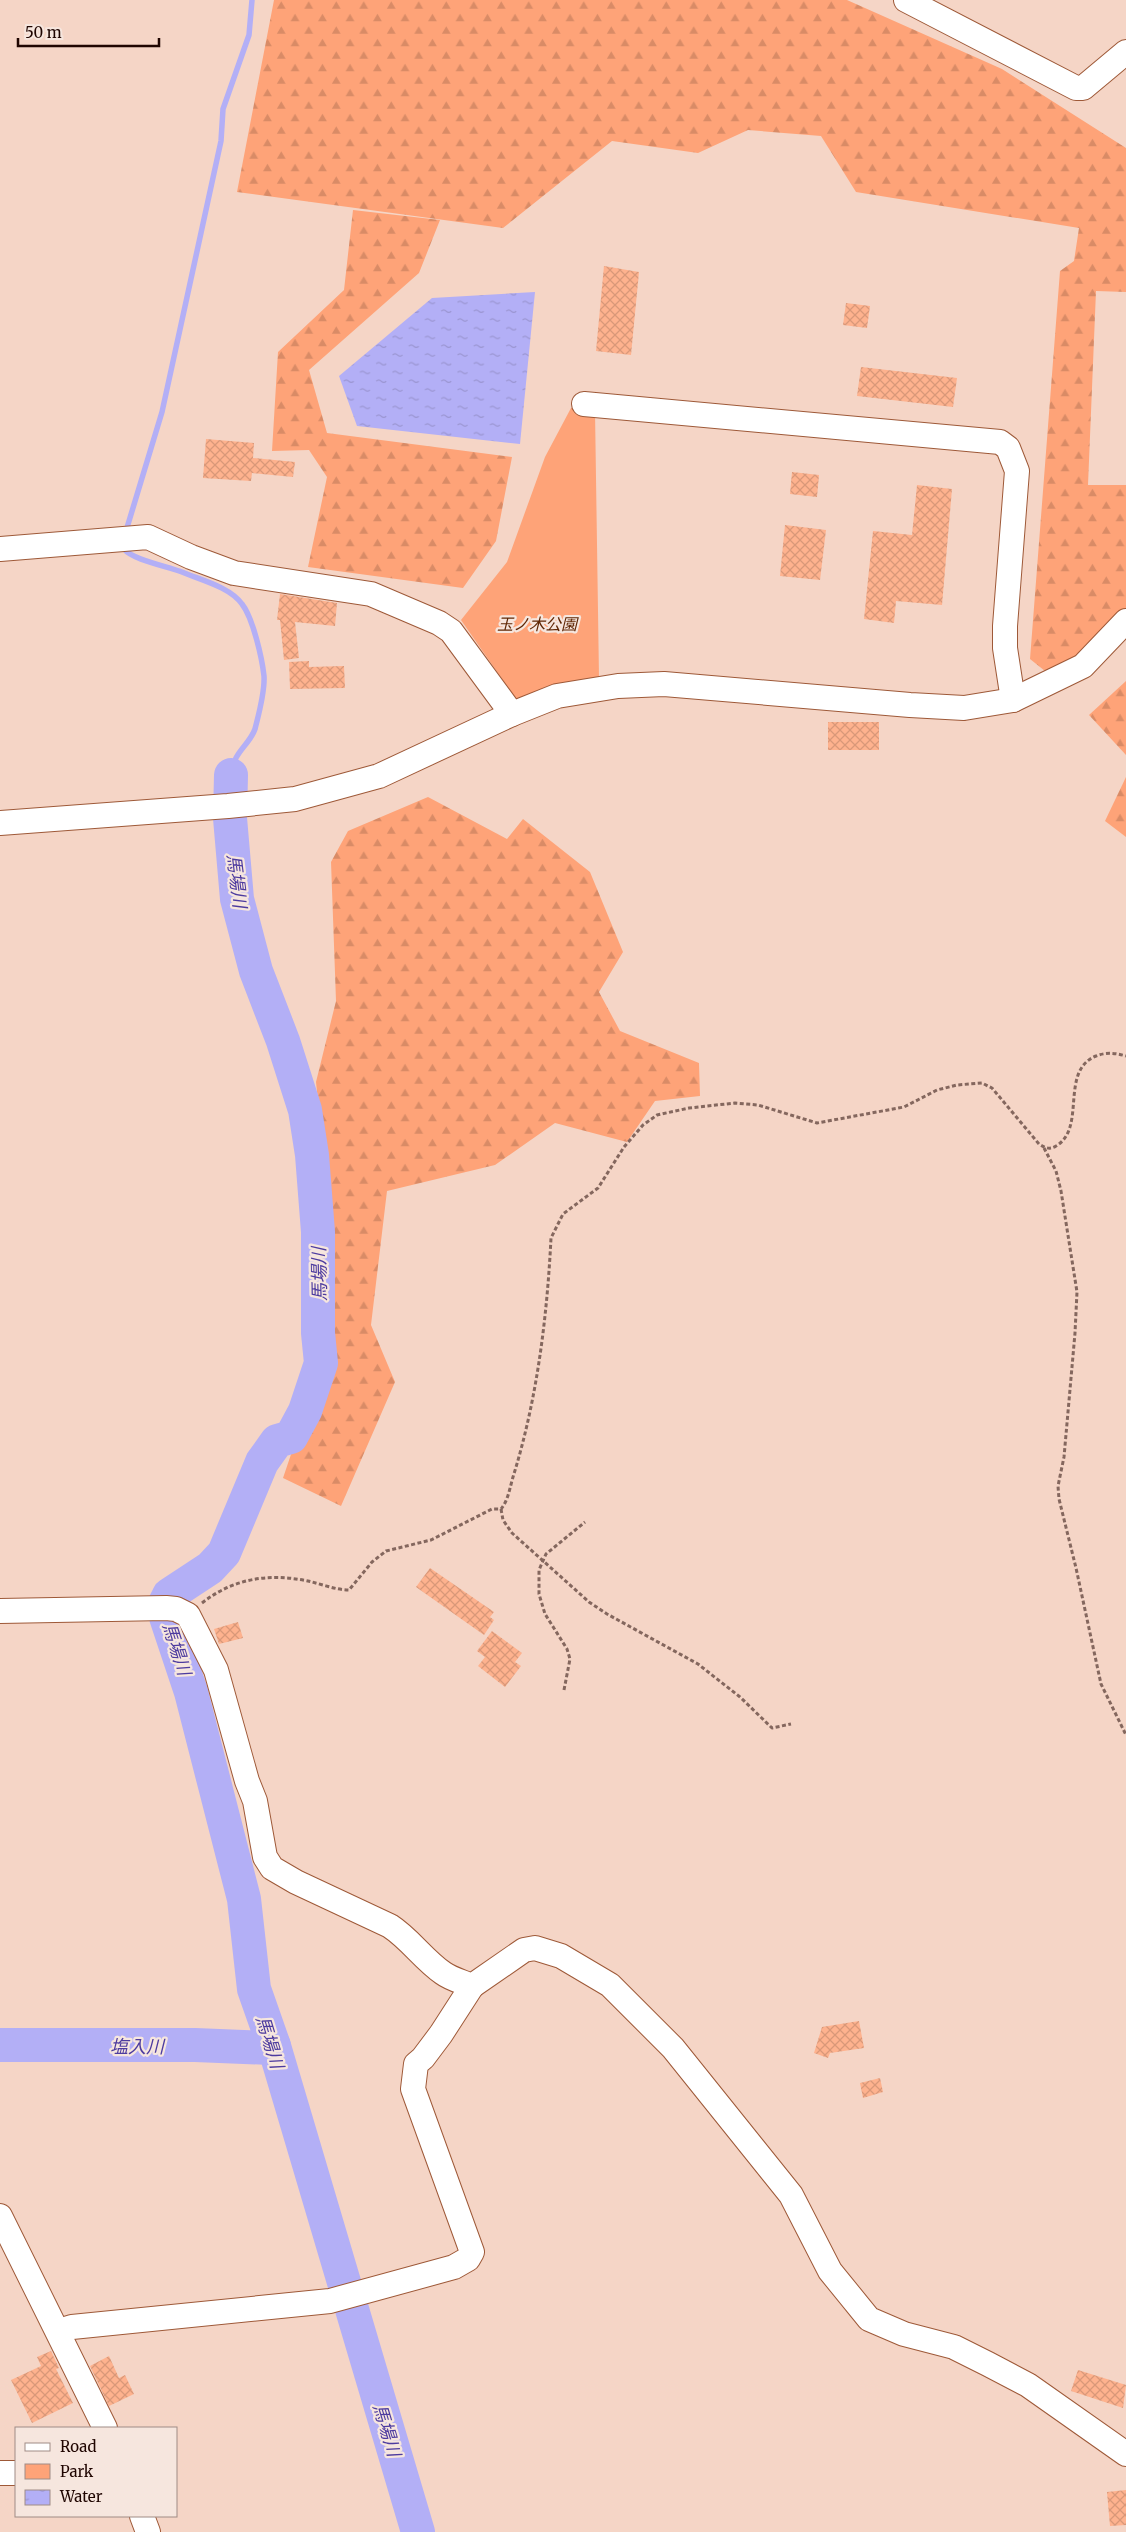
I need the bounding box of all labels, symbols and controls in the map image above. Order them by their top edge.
scale bar [18,15,159,47]
text: 50 m [25,23,62,42]
park label: 玉ノ木公園 [497,614,579,634]
water label: 馬場川 [222,853,252,911]
water label: 馬場川 [307,1245,331,1301]
water label: 馬場川 [158,1620,197,1680]
water label: 馬場川 [251,2013,289,2073]
water label: 塩入川 [110,2035,166,2058]
water label: 馬場川 [368,2401,406,2461]
legend [15,2427,178,2517]
text: Road [60,2437,96,2456]
text: Park [60,2462,94,2481]
text: Water [59,2487,103,2506]

